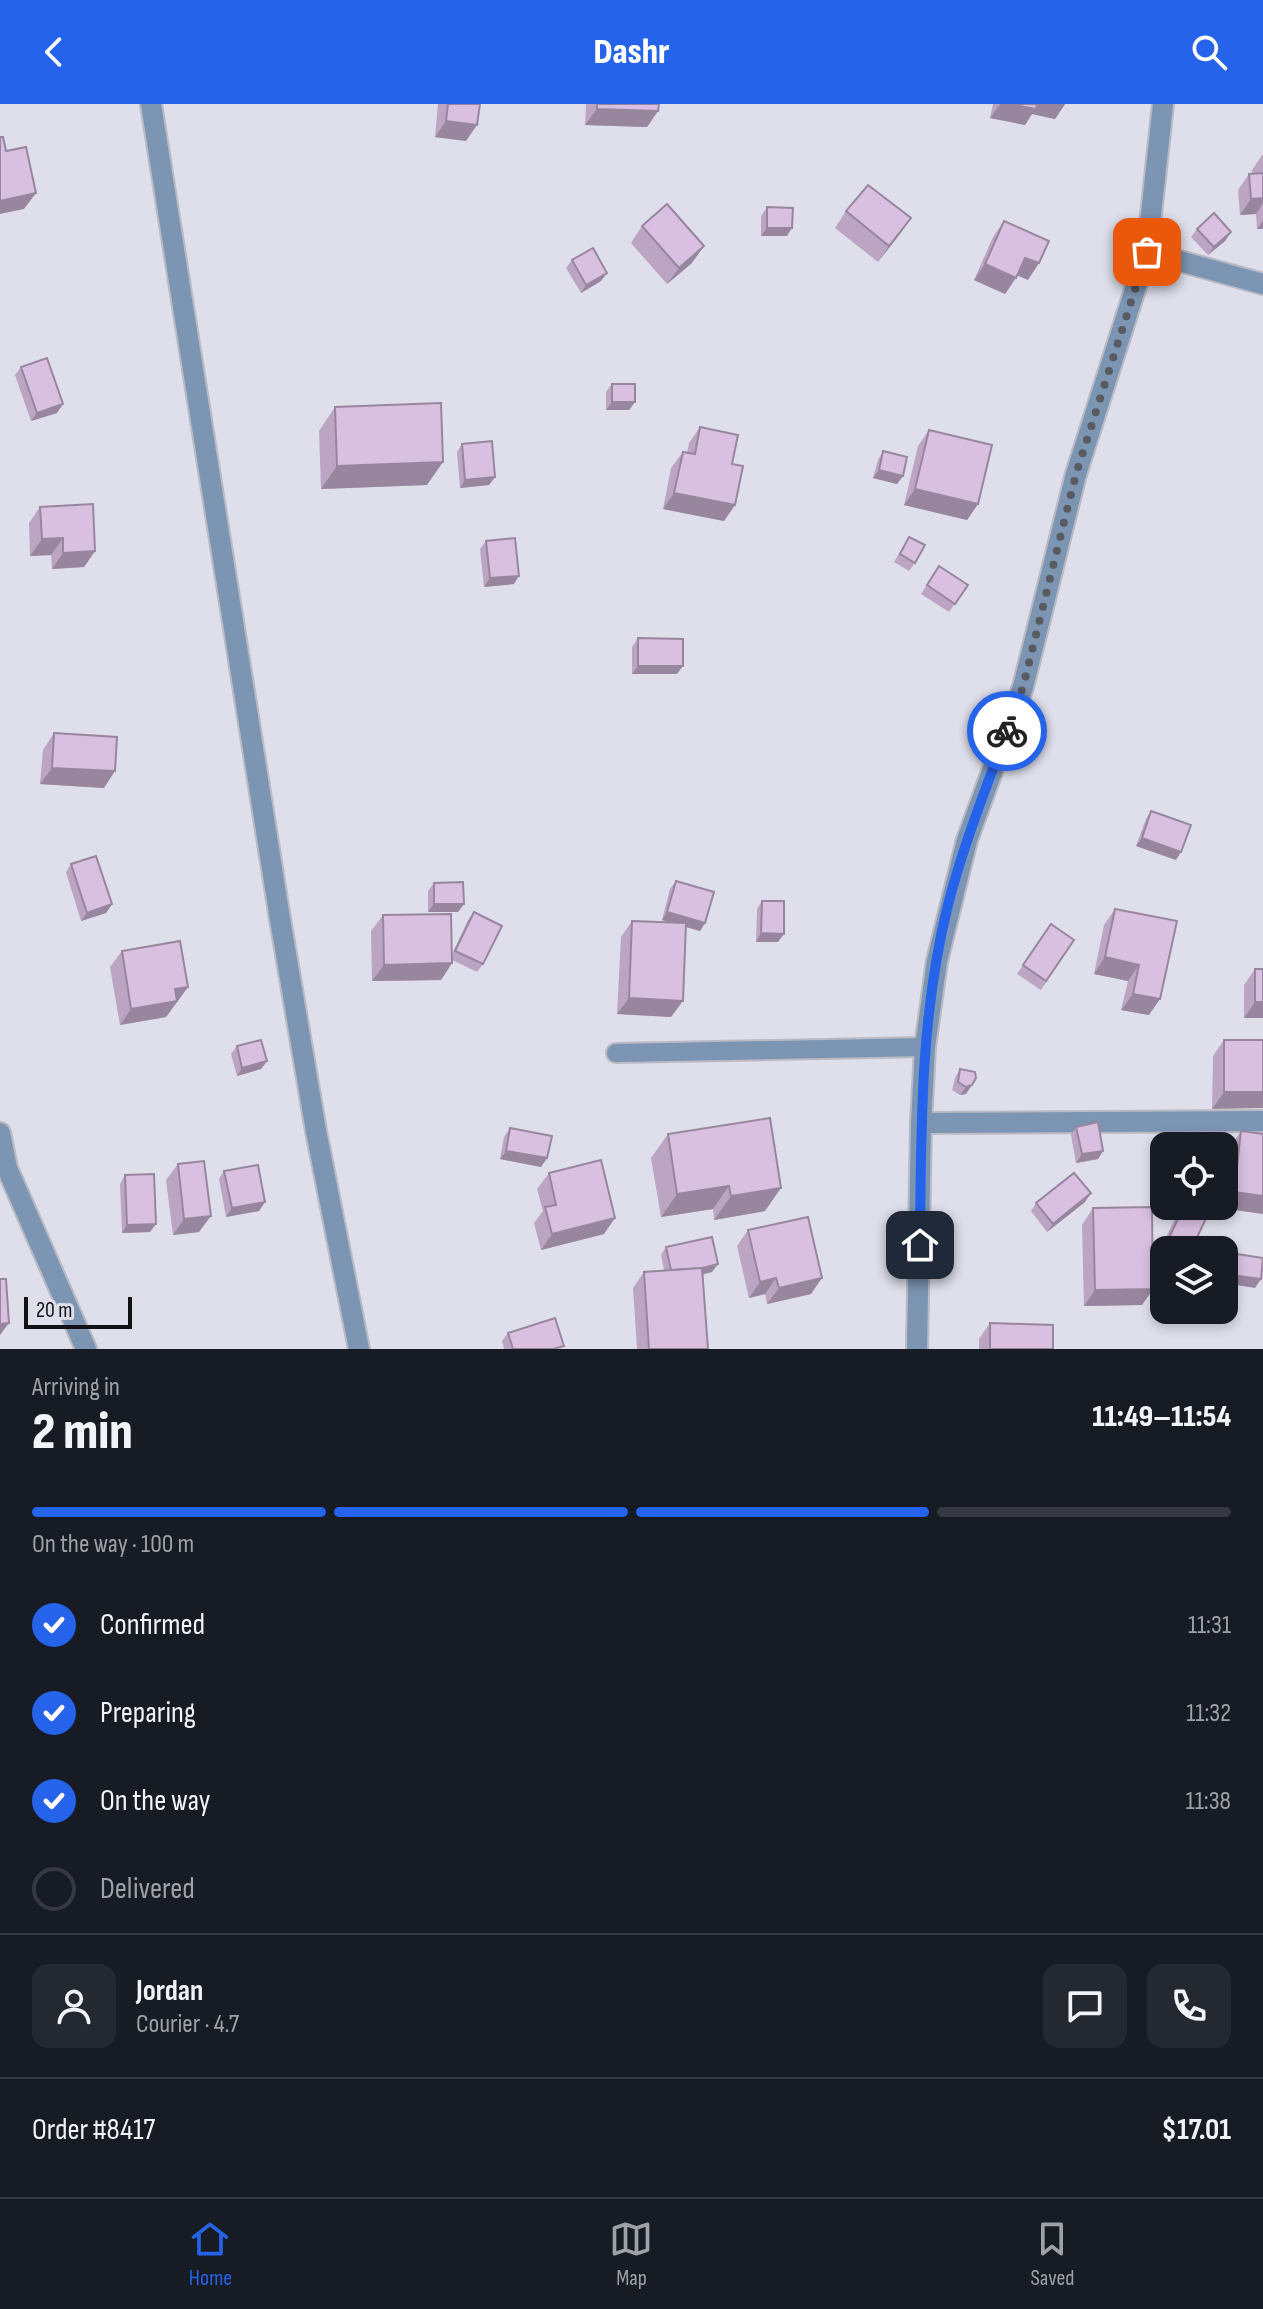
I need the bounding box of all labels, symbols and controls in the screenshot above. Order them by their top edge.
icon: back [32,30,76,74]
icon: search [1187,30,1231,74]
text: Dashr [593,31,670,74]
pin [1113,218,1181,286]
icon: bag [1125,230,1169,274]
courier [967,691,1047,771]
icon: bike [985,709,1029,753]
map controls [1150,1132,1238,1324]
button: locate [1150,1132,1238,1220]
pin [886,1211,954,1279]
icon: home [898,1223,942,1267]
button: layers [1150,1236,1238,1324]
scale bar [24,1293,132,1329]
text: 20 m [36,1297,73,1324]
text: Arriving in [32,1372,120,1403]
text: 11:49–11:54 [1092,1399,1231,1435]
text: 2 min [32,1401,133,1464]
text: On the way · 100 m [32,1529,194,1560]
icon: check [32,1603,76,1647]
text: Confirmed [100,1607,205,1643]
text: 11:31 [1188,1610,1231,1641]
icon: check [32,1691,76,1735]
text: Preparing [100,1695,196,1731]
text: 11:32 [1186,1698,1231,1729]
icon: check [32,1779,76,1823]
text: On the way [100,1783,210,1819]
text: 11:38 [1186,1786,1231,1817]
text: Delivered [100,1871,195,1907]
button: person [32,1964,116,2048]
button: chat [1043,1964,1127,2048]
button: phone [1147,1964,1231,2048]
text: Jordan [136,1973,203,2009]
text: Courier · 4.7 [136,2009,239,2040]
text: Order #8417 [32,2112,155,2148]
text: $17.01 [1162,2112,1231,2148]
tab: Home [188,2217,232,2292]
tab: Map [609,2217,653,2292]
tab: Saved [1030,2217,1075,2292]

